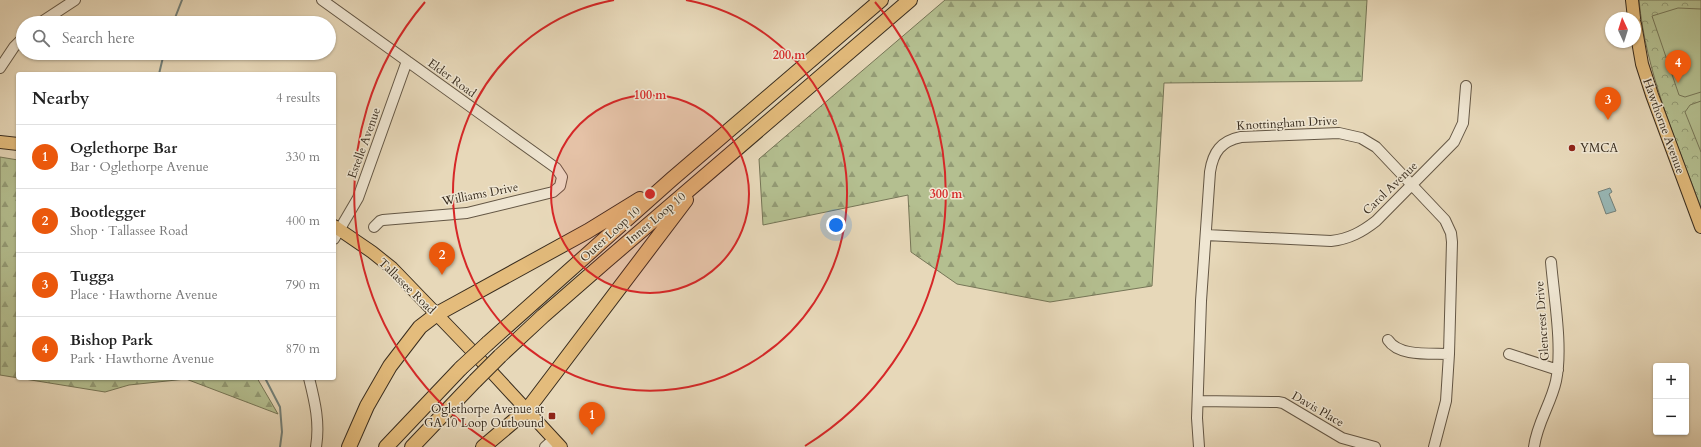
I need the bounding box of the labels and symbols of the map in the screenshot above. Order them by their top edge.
north arrow [1605,12,1641,48]
text: 200 m [773,47,806,63]
pin: 4 [1665,50,1691,83]
street label: Elder Road [425,55,480,101]
street label: Hawthorne Avenue [1639,76,1689,176]
text: 100 m [634,87,667,103]
pin: 3 [1595,87,1621,120]
street label: Estelle Avenue [344,105,384,181]
street label: Knottingham Drive [1236,112,1338,134]
place label: YMCA [1580,140,1618,156]
marker: YMCA [1567,143,1577,153]
street label: Carol Avenue [1359,158,1421,218]
street label: Williams Drive [439,179,520,209]
text: 300 m [930,186,963,202]
centre of rings [643,187,657,201]
street label: Inner Loop 10 [623,188,689,248]
street label: Outer Loop 10 [576,203,644,265]
your location [826,215,846,235]
pin: 2 [429,242,455,275]
street label: Tallassee Road [375,255,440,318]
street label: Glencrest Drive [1531,280,1553,362]
street label: Davis Place [1289,388,1347,430]
place label: Oglethorpe Avenue at GA 10 Loop Outbound [424,401,545,431]
pin: 1 [579,402,605,435]
marker: Oglethorpe Avenue at GA 10 Loop Outbound [547,411,557,421]

